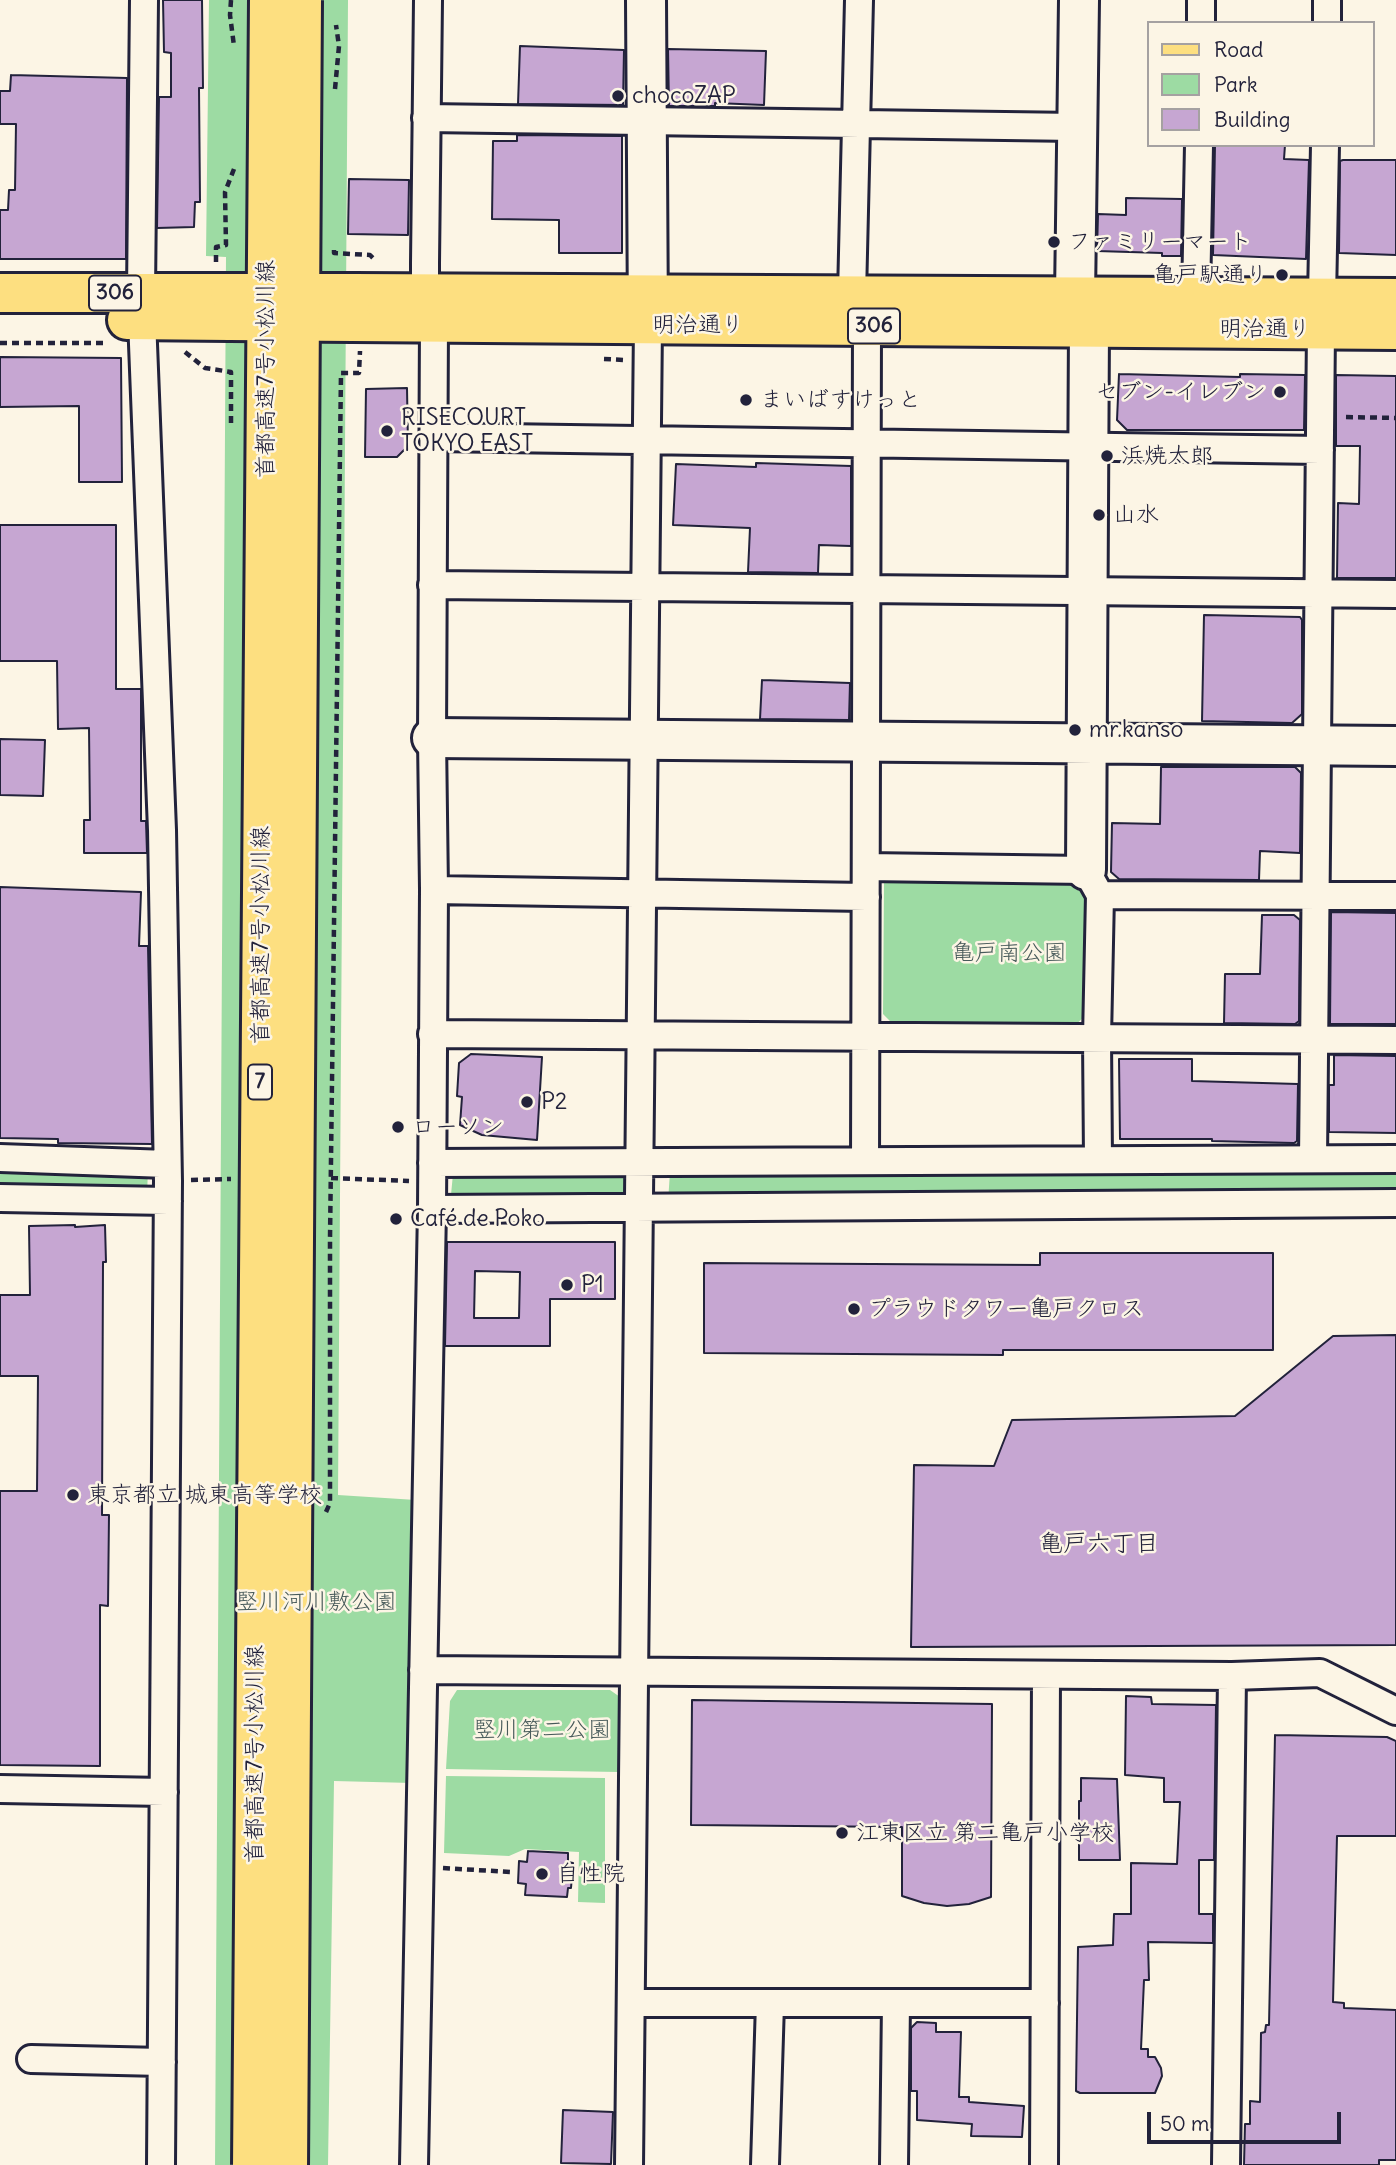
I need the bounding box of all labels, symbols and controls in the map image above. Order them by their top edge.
legend [1148,21,1375,147]
text: Road [1214,36,1263,63]
text: Park [1214,71,1257,98]
place label: chocoZAP [632,82,736,110]
marker: chocoZAP [610,88,626,104]
text: Building [1214,106,1290,133]
place label: ファミリーマート [1068,228,1252,256]
marker: ファミリーマート [1046,234,1062,250]
street label: 首都高速7号小松川線 [252,260,280,478]
place label: 亀戸駅通り [1153,261,1268,289]
marker: 亀戸駅通り [1274,267,1290,283]
road number: 306 [89,276,141,310]
road number: 306 [848,308,900,344]
street label: 明治通り [652,311,744,339]
street label: 明治通り [1219,315,1311,343]
place label: セブン-イレブン [1095,378,1266,406]
marker: セブン-イレブン [1272,384,1288,400]
place label: まいばすけっと [760,386,921,414]
marker: まいばすけっと [738,392,754,408]
place label: RISECOURT TOKYO EAST [401,404,533,458]
marker: RISECOURT TOKYO EAST [379,423,395,439]
place label: 浜焼太郎 [1121,442,1213,470]
marker: 浜焼太郎 [1099,448,1115,464]
place label: 山水 [1113,501,1159,529]
marker: 山水 [1091,507,1107,523]
place label: mr.kanso [1089,716,1183,744]
marker: mr.kanso [1067,722,1083,738]
street label: 首都高速7号小松川線 [247,826,275,1044]
park label: 亀戸南公園 [952,939,1066,967]
road number: 7 [248,1064,272,1100]
place label: P2 [541,1088,567,1116]
marker: P2 [519,1094,535,1110]
place label: ローソン [412,1113,504,1141]
marker: ローソン [390,1119,406,1135]
place label: Café de Poko [410,1205,545,1233]
marker: Café de Poko [388,1211,404,1227]
place label: P1 [581,1271,604,1299]
marker: P1 [559,1277,575,1293]
place label: プラウドタワー亀戸クロス [868,1295,1144,1323]
marker: プラウドタワー亀戸クロス [846,1301,862,1317]
place label: 東京都立 城東高等学校 [87,1481,322,1509]
marker: 東京都立 城東高等学校 [65,1487,81,1503]
district label: 亀戸六丁目 [1039,1530,1159,1558]
park label: 竪川河川敷公園 [236,1588,396,1616]
street label: 首都高速7号小松川線 [241,1645,269,1863]
park label: 竪川第二公園 [473,1716,611,1744]
place label: 江東区立 第二亀戸小学校 [856,1819,1114,1847]
marker: 江東区立 第二亀戸小学校 [834,1825,850,1841]
place label: 自性院 [556,1860,625,1888]
marker: 自性院 [534,1866,550,1882]
scale bar [1151,2098,1345,2142]
text: 50 m [1160,2110,1209,2137]

